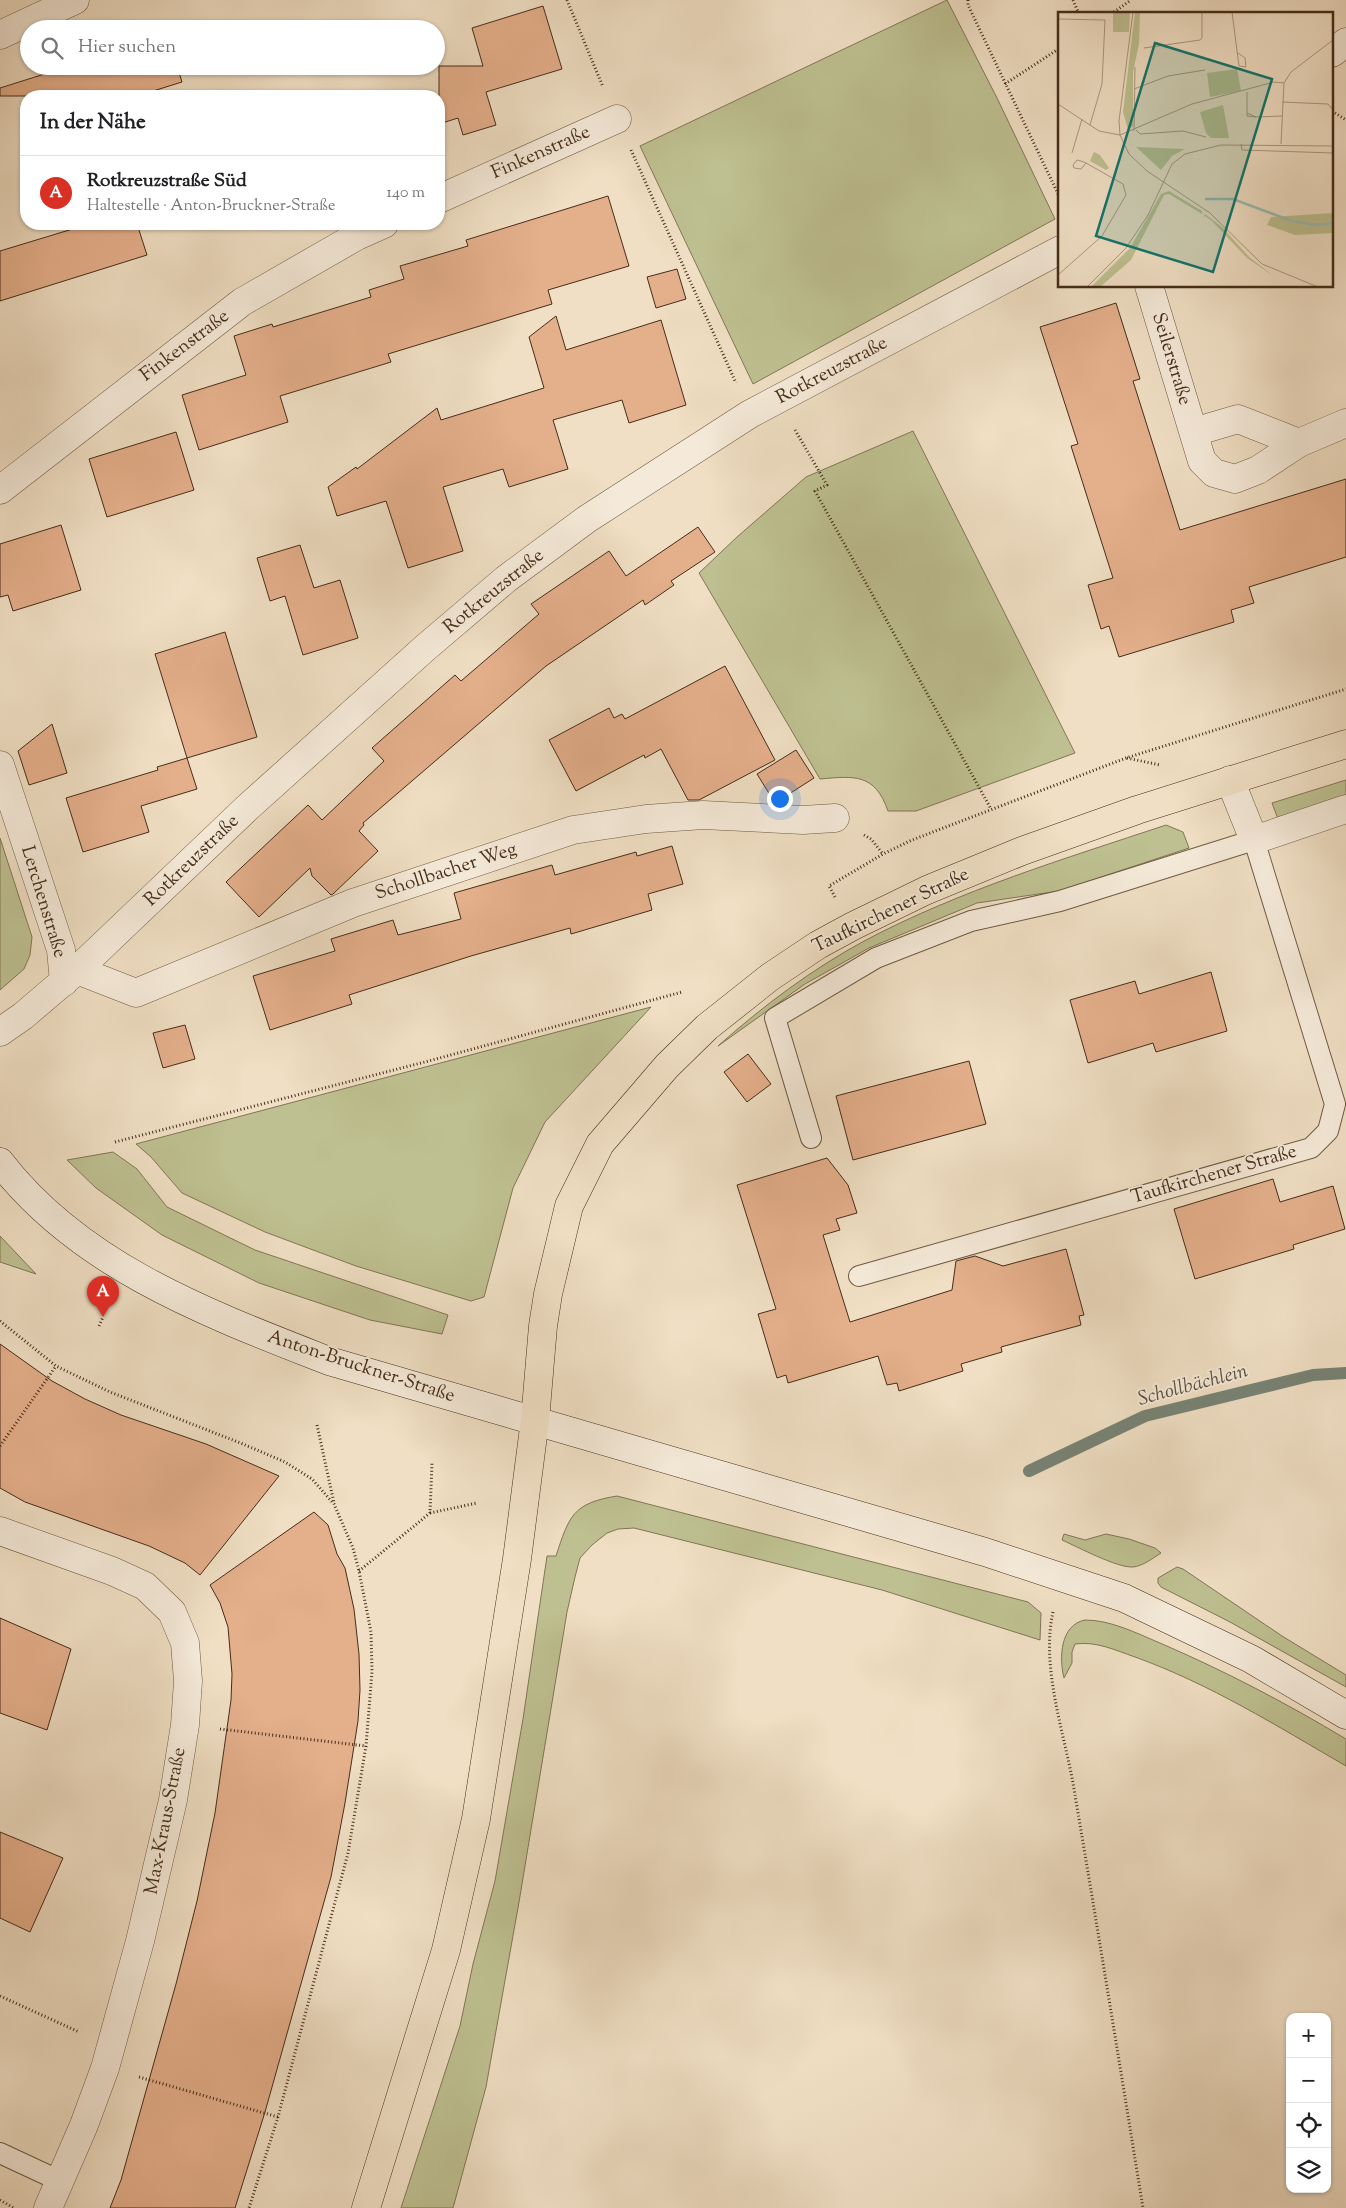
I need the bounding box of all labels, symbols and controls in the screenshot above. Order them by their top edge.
inset map [1058,12,1334,288]
search box [20,20,445,75]
icon: search [38,34,66,62]
text: Hier suchen [78,34,176,61]
text: In der Nähe [40,108,146,138]
street label: Finkenstraße [487,119,595,187]
text: Rotkreuzstraße Süd [87,168,247,195]
text: A [50,182,63,205]
text: 140 m [387,182,425,205]
text: Haltestelle · Anton-Bruckner-Straße [87,195,335,218]
street label: Finkenstraße [135,303,235,389]
street label: Seilerstraße [1144,309,1198,409]
street label: Rotkreuzstraße [771,330,893,412]
street label: Rotkreuzstraße [438,543,550,641]
your location [767,786,793,812]
street label: Rotkreuzstraße [138,809,246,913]
street label: Schollbacher Weg [372,836,520,908]
street label: Lerchenstraße [13,843,73,961]
street label: Taufkirchener Straße [808,861,974,961]
street label: Taufkirchener Straße [1128,1138,1300,1212]
pin: A [87,1276,119,1317]
street label: Anton-Bruckner-Straße [264,1324,458,1410]
water label: Schollbächlein [1135,1357,1252,1415]
street label: Max-Kraus-Straße [138,1745,194,1897]
map controls [1286,2013,1331,2193]
button: + [1286,2013,1331,2058]
button: − [1286,2058,1331,2103]
button: locate [1286,2103,1331,2148]
button: layers [1286,2148,1331,2193]

